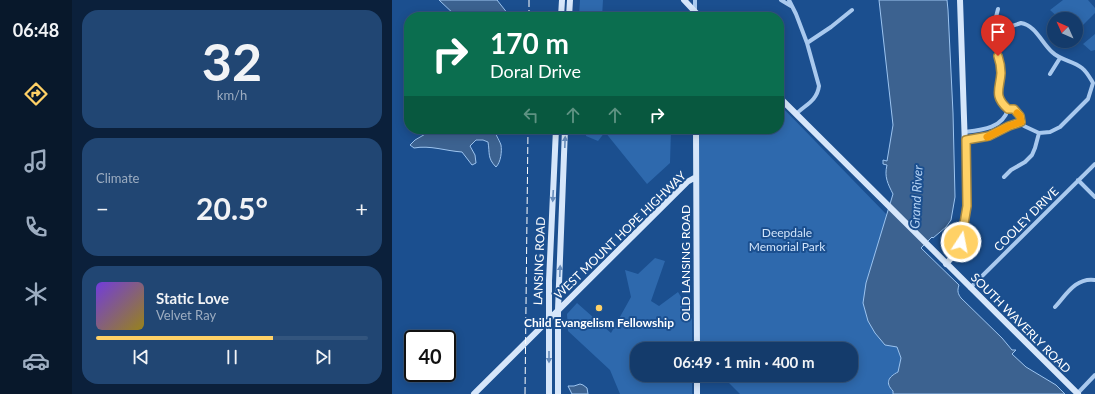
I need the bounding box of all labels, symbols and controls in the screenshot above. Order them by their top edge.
north arrow [1047,12,1083,48]
map controls [1047,12,1083,48]
pin [981,15,1015,56]
text: 06:48 [13,19,59,41]
icon: arrive [987,21,1009,43]
text: 170 m [490,26,569,60]
icon: right [424,28,476,80]
text: 32 [202,30,262,92]
text: Doral Drive [490,60,581,82]
icon: directions [22,80,50,108]
text: km/h [217,87,247,103]
icon: left [520,104,542,126]
icon: ahead [562,104,584,126]
icon: ahead [604,104,626,126]
icon: right [646,104,668,126]
one-way arrow [561,136,568,148]
icon: music [22,147,50,175]
water label: Grand River [906,164,926,229]
street label: WEST MOUNT HOPE HIGHWAY [551,168,689,302]
text: Climate [96,170,139,186]
street label: COOLEY DRIVE [991,183,1062,254]
text: 20.5° [196,190,268,226]
one-way arrow [549,190,556,202]
text: − [96,195,109,222]
text: + [355,195,368,222]
street label: OLD LANSING ROAD [678,205,693,321]
icon: phone [22,213,50,241]
street label: LANSING ROAD [530,217,548,305]
position arrow [940,221,982,263]
park label: Deepdale Memorial Park [749,225,826,254]
one-way arrow [556,265,563,277]
street label: SOUTH WAVERLY ROAD [968,270,1074,376]
icon: climate [22,280,50,308]
text: Static Love [156,289,229,307]
marker: Child Evangelism Fellowship [594,303,604,313]
text: Velvet Ray [156,307,216,323]
place label: Child Evangelism Fellowship [524,315,674,330]
speed limit sign: 40 [404,330,456,382]
icon: previous [130,346,152,368]
icon: pause [221,346,243,368]
icon: next [312,346,334,368]
icon: car [22,347,50,375]
one-way arrow [546,351,552,364]
text: 06:49 · 1 min · 400 m [674,353,814,371]

